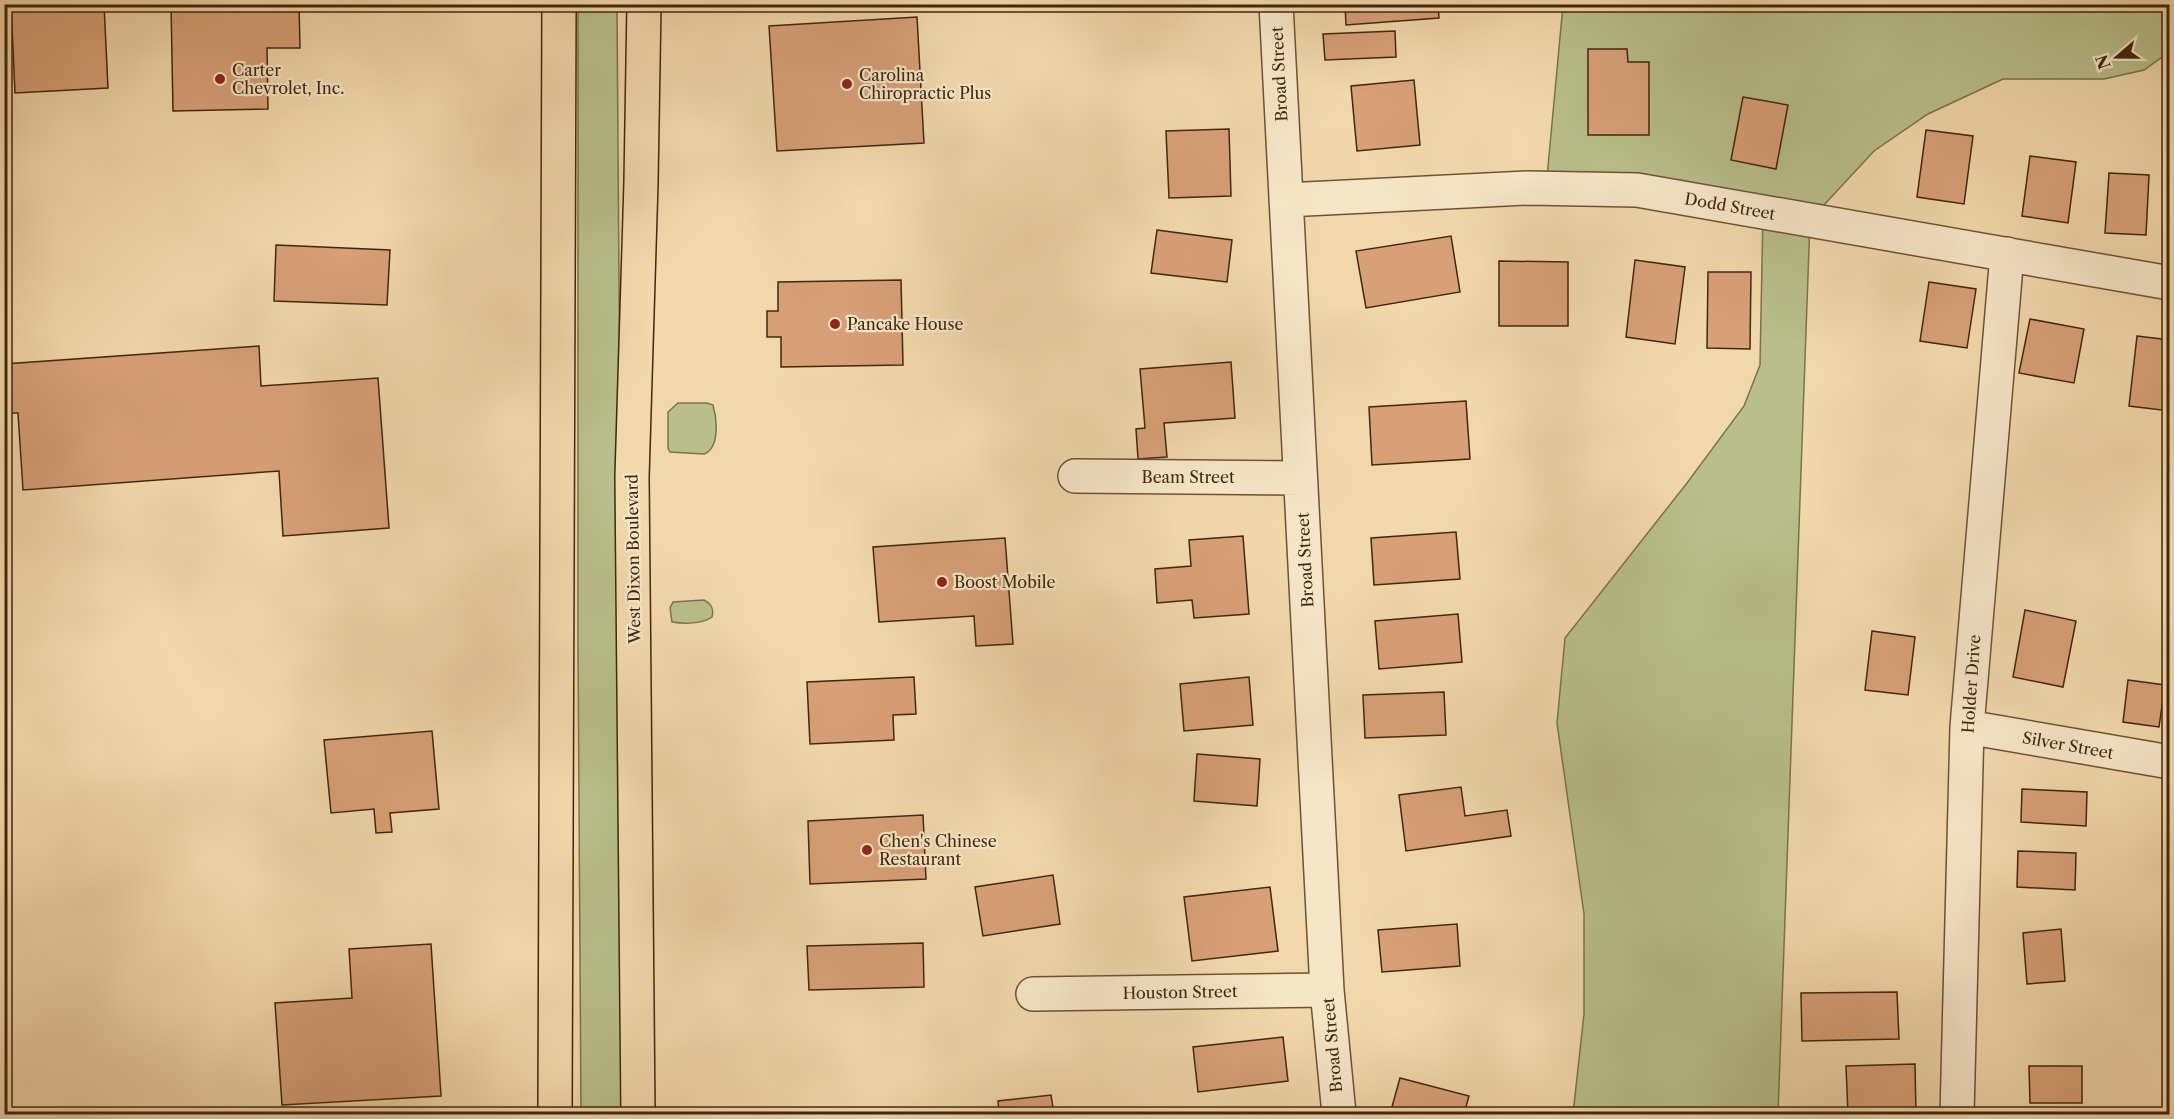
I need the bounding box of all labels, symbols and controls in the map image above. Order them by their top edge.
street label: Broad Street [1267,26,1291,122]
north arrow [2087,27,2147,87]
text: N [2091,52,2115,72]
place label: Carter Chevrolet, Inc. [232,60,344,98]
place label: Carolina Chiropractic Plus [859,65,991,103]
marker: Carter Chevrolet, Inc. [213,72,227,86]
marker: Carolina Chiropractic Plus [840,77,854,91]
street label: Dodd Street [1683,188,1777,224]
place label: Pancake House [847,314,963,334]
marker: Pancake House [828,317,842,331]
street label: Beam Street [1141,467,1235,487]
street label: West Dixon Boulevard [622,474,644,645]
street label: Broad Street [1293,512,1317,608]
place label: Boost Mobile [954,572,1055,592]
marker: Boost Mobile [935,575,949,589]
street label: Holder Drive [1958,634,1984,734]
street label: Silver Street [2021,727,2115,763]
place label: Chen's Chinese Restaurant [879,831,997,869]
marker: Chen's Chinese Restaurant [860,843,874,857]
street label: Houston Street [1122,981,1238,1003]
street label: Broad Street [1318,996,1346,1093]

